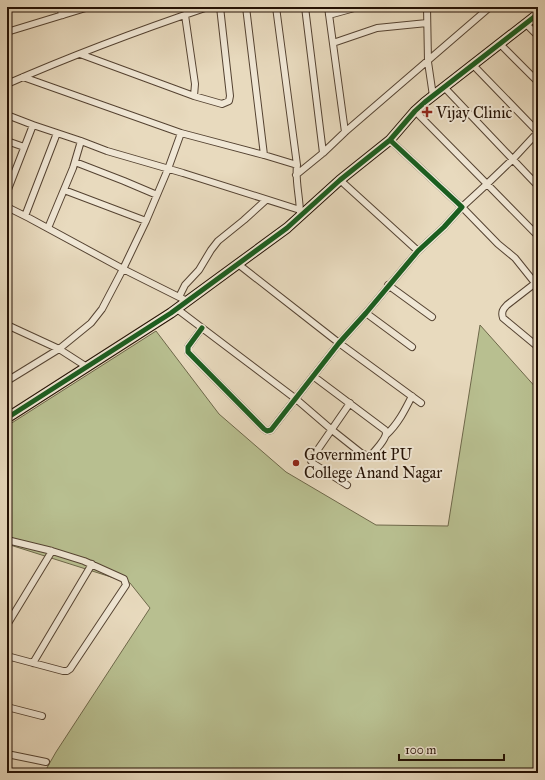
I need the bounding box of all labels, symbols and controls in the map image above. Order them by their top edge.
place label: Vijay Clinic [435,103,513,122]
marker: Vijay Clinic [421,106,433,118]
place label: Government PU College Anand Nagar [304,445,442,483]
marker: Government PU College Anand Nagar [291,458,301,468]
scale bar [399,736,504,762]
text: 100 m [405,743,436,757]

